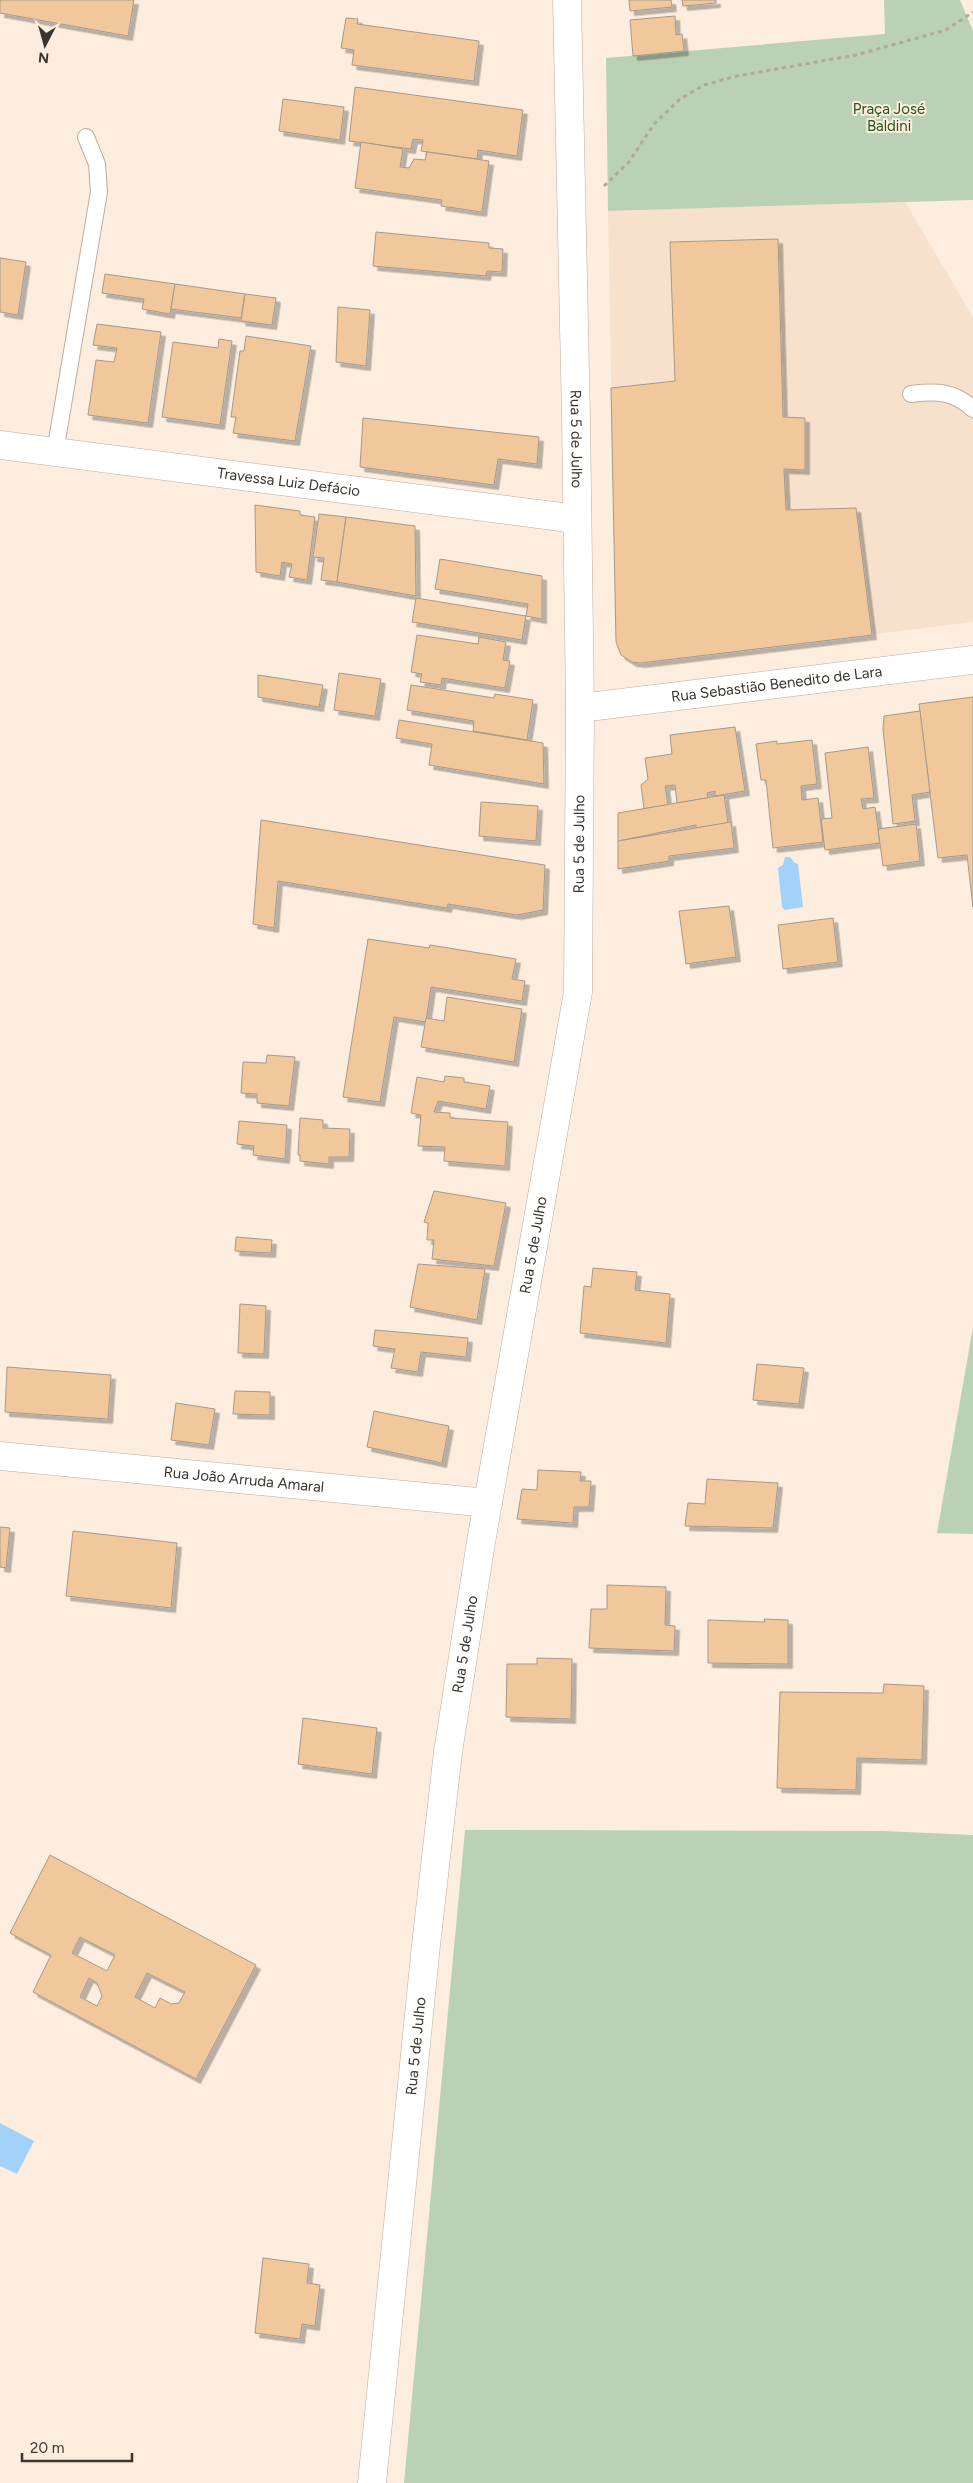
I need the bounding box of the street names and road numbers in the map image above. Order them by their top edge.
street label: Rua 5 de Julho [566,389,586,489]
street label: Travessa Luiz Defácio [216,464,362,500]
street label: Rua Sebastião Benedito de Lara [670,662,883,706]
street label: Rua 5 de Julho [570,794,588,893]
street label: Rua 5 de Julho [516,1195,551,1295]
street label: Rua João Arruda Amaral [163,1463,325,1496]
street label: Rua 5 de Julho [448,1594,482,1694]
street label: Rua 5 de Julho [402,1996,430,2096]

